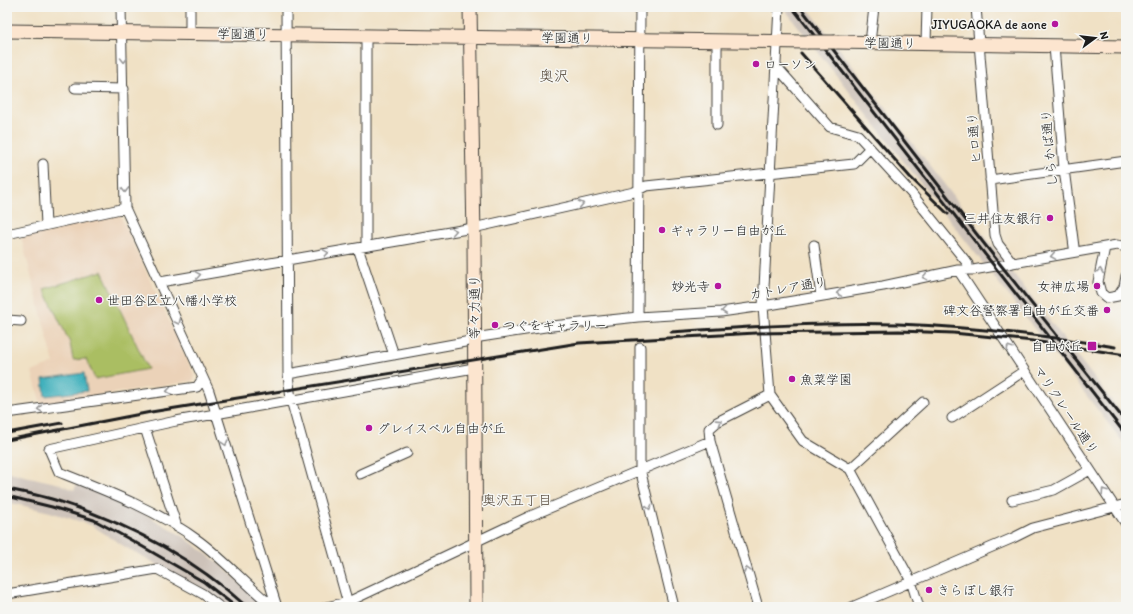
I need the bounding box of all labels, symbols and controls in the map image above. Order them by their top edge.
place label: JIYUGAOKA de aone [931,17,1047,32]
north arrow [1075,18,1115,58]
marker: JIYUGAOKA de aone [1050,19,1060,29]
street label: 学園通り [217,26,269,42]
street label: 学園通り [541,30,593,46]
text: N [1097,30,1111,41]
street label: 学園通り [864,35,916,51]
one-way arrow [119,57,128,63]
place label: ローソン [764,57,816,72]
marker: ローソン [751,59,761,69]
district label: 奥沢 [539,67,569,85]
street label: しらかば通り [1038,108,1060,188]
street label: ヒロ通り [964,111,984,165]
one-way arrow [121,187,129,193]
one-way arrow [578,200,584,208]
place label: 三井住友銀行 [964,211,1042,226]
marker: 三井住友銀行 [1045,213,1055,223]
place label: ギャラリー自由が丘 [670,223,787,238]
marker: ギャラリー自由が丘 [657,225,667,235]
one-way arrow [451,227,457,236]
one-way arrow [323,249,329,258]
one-way arrow [1050,251,1056,260]
one-way arrow [1095,267,1104,274]
one-way arrow [195,272,201,280]
one-way arrow [922,273,928,281]
street label: 等々力通り [467,274,482,340]
street label: カトレア通り [748,274,828,302]
place label: 妙光寺 [671,279,710,294]
place label: 女神広場 [1037,279,1089,294]
marker: 妙光寺 [713,281,723,291]
marker: 女神広場 [1092,281,1102,291]
one-way arrow [836,288,842,297]
place label: 世田谷区立八幡小学校 [107,293,237,308]
marker: 世田谷区立八幡小学校 [94,295,104,305]
place label: 碑文谷警察署自由が丘交番 [943,303,1099,318]
marker: 碑文谷警察署自由が丘交番 [1102,305,1112,315]
one-way arrow [721,306,727,315]
one-way arrow [173,318,181,326]
place label: つぐをギャラリー [503,318,607,333]
marker: つぐをギャラリー [490,320,500,330]
place label: 自由が丘 [1031,339,1083,354]
marker: 自由が丘 [1086,340,1098,352]
one-way arrow [1006,345,1014,352]
street label: マリクレール通り [1031,363,1101,457]
place label: 魚菜学園 [800,372,852,387]
marker: 魚菜学園 [787,374,797,384]
one-way arrow [166,386,172,395]
one-way arrow [37,404,44,413]
one-way arrow [715,419,722,427]
place label: グレイスベル自由が丘 [377,421,506,436]
marker: グレイスベル自由が丘 [364,423,374,433]
one-way arrow [220,440,229,447]
one-way arrow [1101,488,1109,495]
district label: 奥沢五丁目 [482,492,552,509]
one-way arrow [645,504,653,510]
one-way arrow [743,566,752,573]
place label: きらぼし銀行 [937,583,1015,598]
marker: きらぼし銀行 [924,585,934,595]

